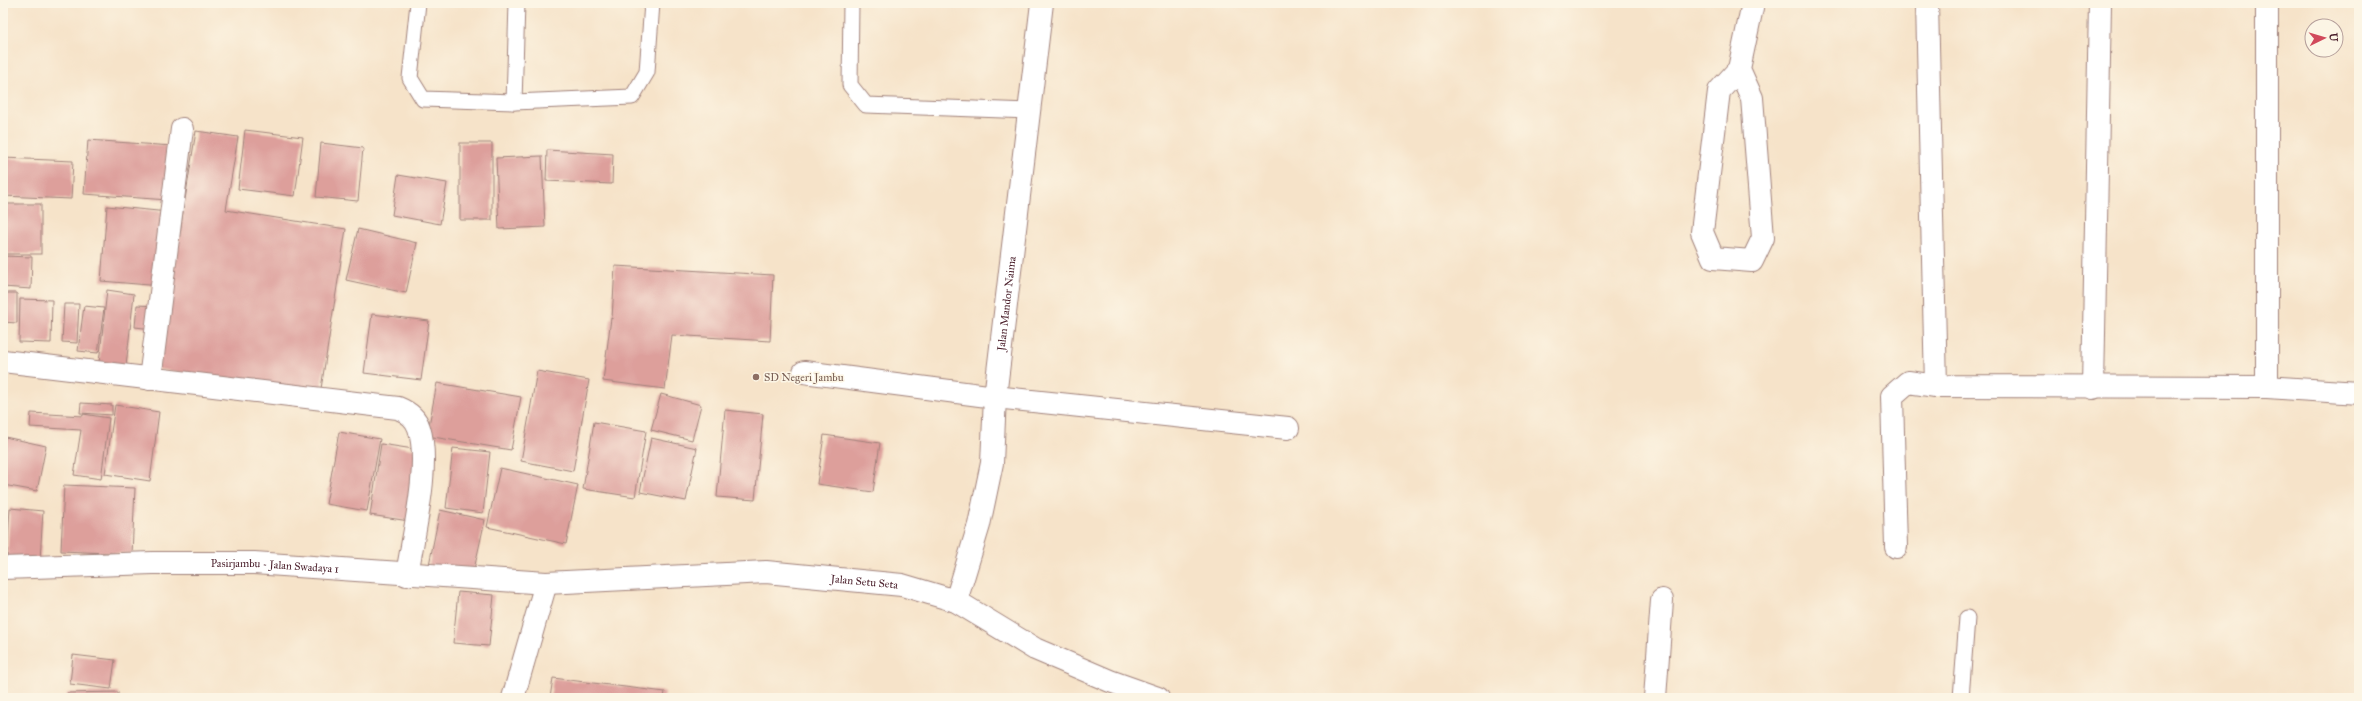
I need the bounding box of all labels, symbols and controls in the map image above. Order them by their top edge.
north arrow [2304,18,2344,58]
text: U [2327,32,2340,42]
street label: Jalan Mandor Naima [994,255,1018,353]
place label: SD Negeri Jambu [764,371,844,385]
marker: SD Negeri Jambu [751,372,761,382]
street label: Pasirjambu - Jalan Swadaya 1 [211,557,339,575]
street label: Jalan Setu Seta [829,572,899,591]

